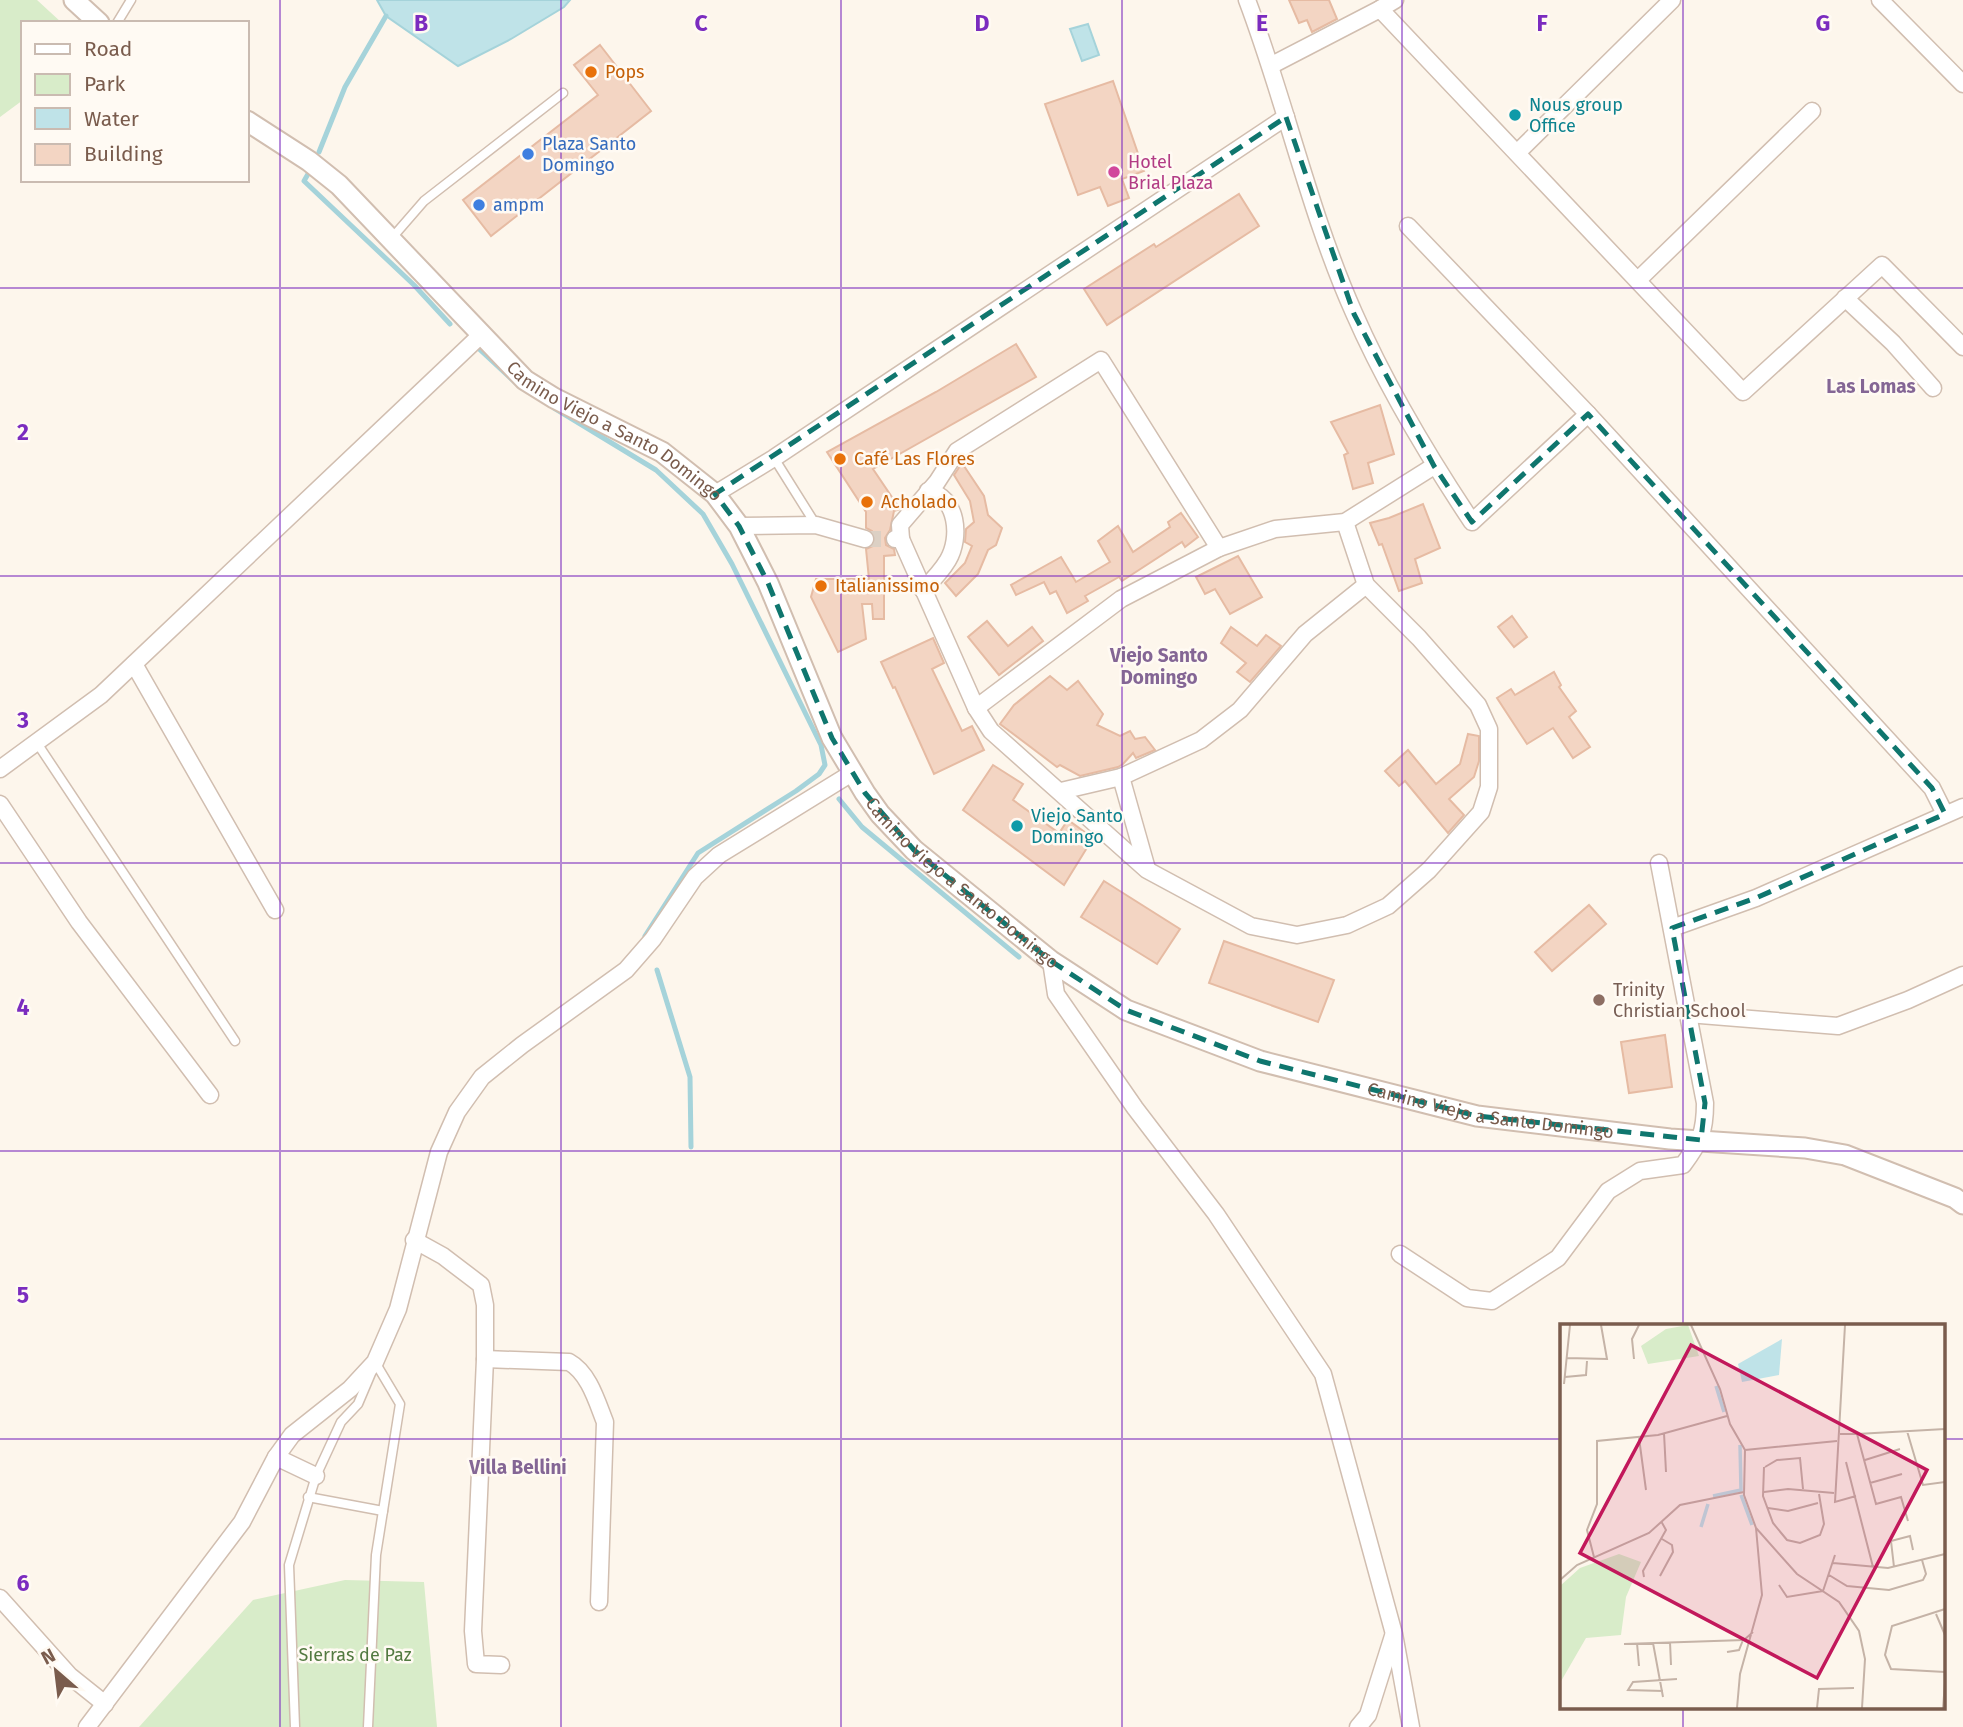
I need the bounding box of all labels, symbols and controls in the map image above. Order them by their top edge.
text: B [414,9,428,37]
text: C [694,9,708,37]
text: D [975,9,990,37]
text: E [1256,9,1268,37]
text: F [1536,9,1548,37]
text: G [1816,9,1830,37]
legend [21,21,248,182]
text: Road [84,36,132,62]
place label: Pops [605,61,645,83]
marker: Pops [583,64,599,80]
text: Park [84,71,126,97]
place label: Nous group Office [1529,94,1623,137]
text: Water [84,106,139,132]
marker: Nous group Office [1507,107,1523,123]
place label: Plaza Santo Domingo [542,133,636,176]
text: Building [84,141,163,167]
marker: Plaza Santo Domingo [520,146,536,162]
place label: Hotel Brial Plaza [1128,151,1213,194]
marker: Hotel Brial Plaza [1106,164,1122,180]
place label: ampm [493,194,544,216]
marker: ampm [471,197,487,213]
street label: Camino Viejo a Santo Domingo [502,357,727,505]
district label: Las Lomas [1826,375,1916,398]
text: 2 [17,418,29,446]
place label: Café Las Flores [854,448,975,470]
marker: Café Las Flores [832,451,848,467]
place label: Acholado [881,491,957,513]
marker: Acholado [859,494,875,510]
place label: Italianissimo [835,575,940,597]
marker: Italianissimo [813,578,829,594]
district label: Viejo Santo Domingo [1109,644,1208,689]
text: 3 [16,706,29,734]
street label: Camino Viejo a Santo Domingo [861,793,1063,974]
place label: Viejo Santo Domingo [1031,805,1123,848]
marker: Viejo Santo Domingo [1009,818,1025,834]
place label: Trinity Christian School [1613,979,1746,1022]
marker: Trinity Christian School [1591,992,1607,1008]
text: 4 [17,993,30,1021]
street label: Camino Viejo a Santo Domingo [1365,1078,1615,1143]
text: 5 [17,1281,29,1309]
inset map [1560,1324,1946,1710]
district label: Villa Bellini [468,1456,567,1479]
text: 6 [17,1569,30,1597]
north arrow [21,1636,91,1706]
text: N [37,1643,59,1670]
park label: Sierras de Paz [298,1644,412,1666]

